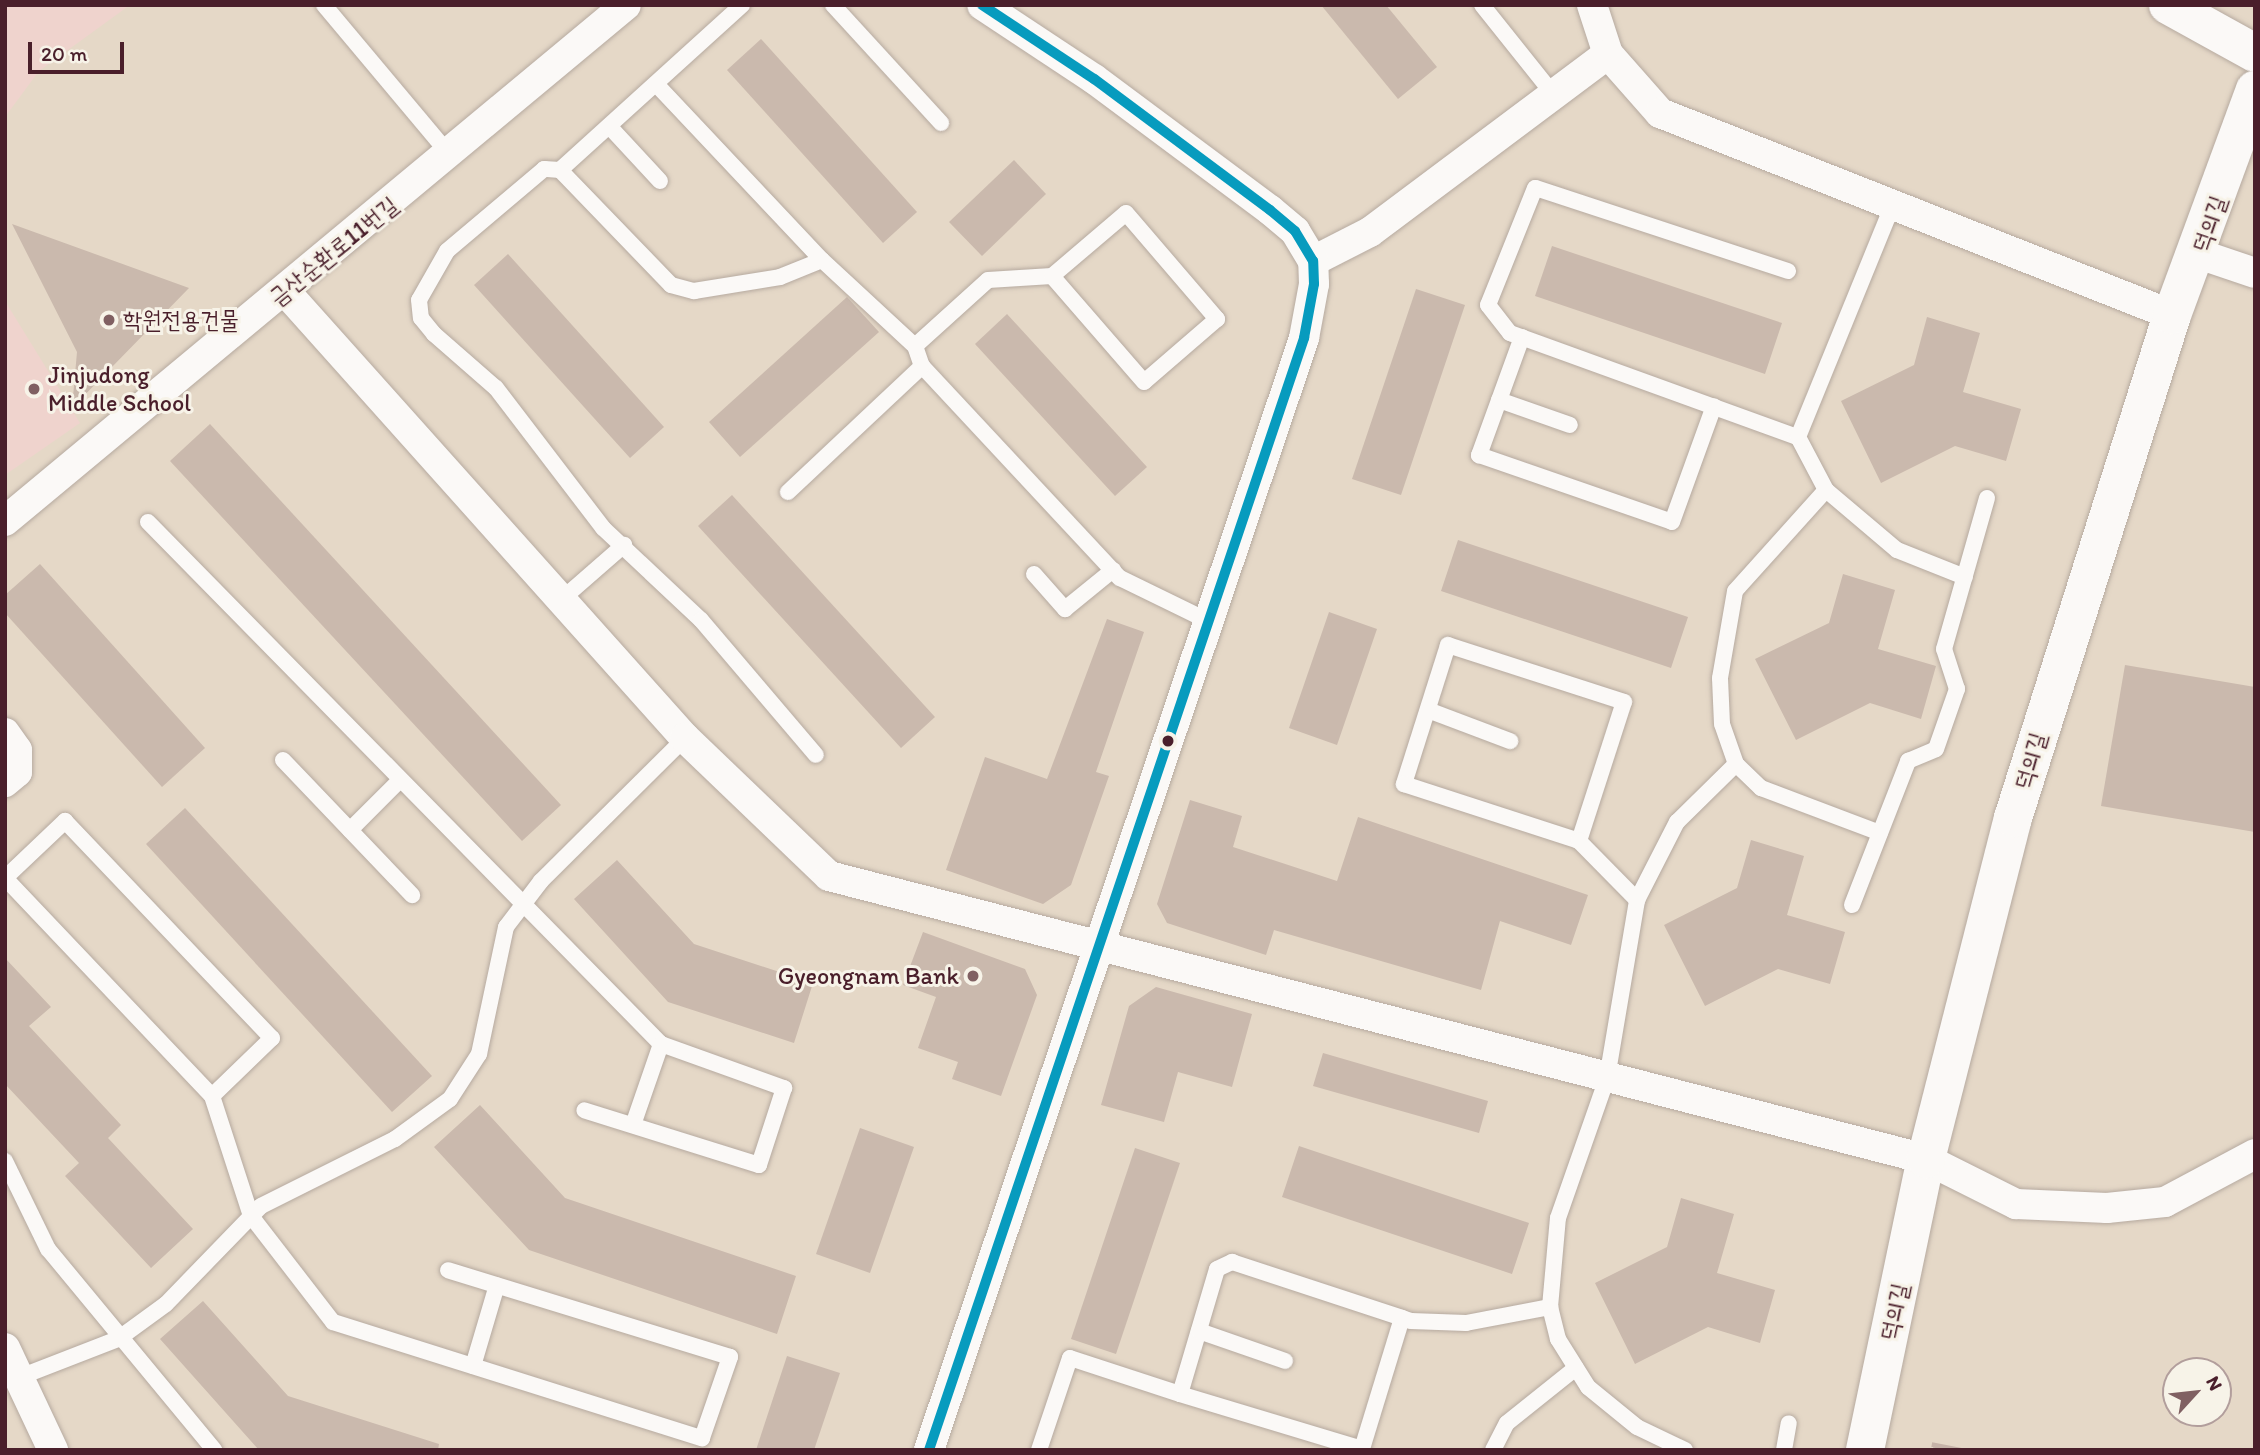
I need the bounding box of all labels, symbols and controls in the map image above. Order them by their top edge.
scale bar [32,28,128,72]
text: 20 m [41,41,87,66]
street label: 금산순환로11번길 [263,190,403,312]
street label: 덕의길 [2186,192,2232,256]
place label: 학원전용건물 [123,306,239,334]
marker: 학원전용건물 [101,312,117,328]
place label: Jinjudong Middle School [48,361,191,417]
marker: Jinjudong Middle School [26,381,42,397]
street label: 덕의길 [2008,729,2052,793]
unlabelled marker [1161,734,1175,748]
place label: Gyeongnam Bank [778,962,959,990]
marker: Gyeongnam Bank [965,968,981,984]
street label: 덕의길 [1874,1281,1914,1343]
north arrow [2162,1357,2232,1427]
text: N [2201,1372,2228,1394]

